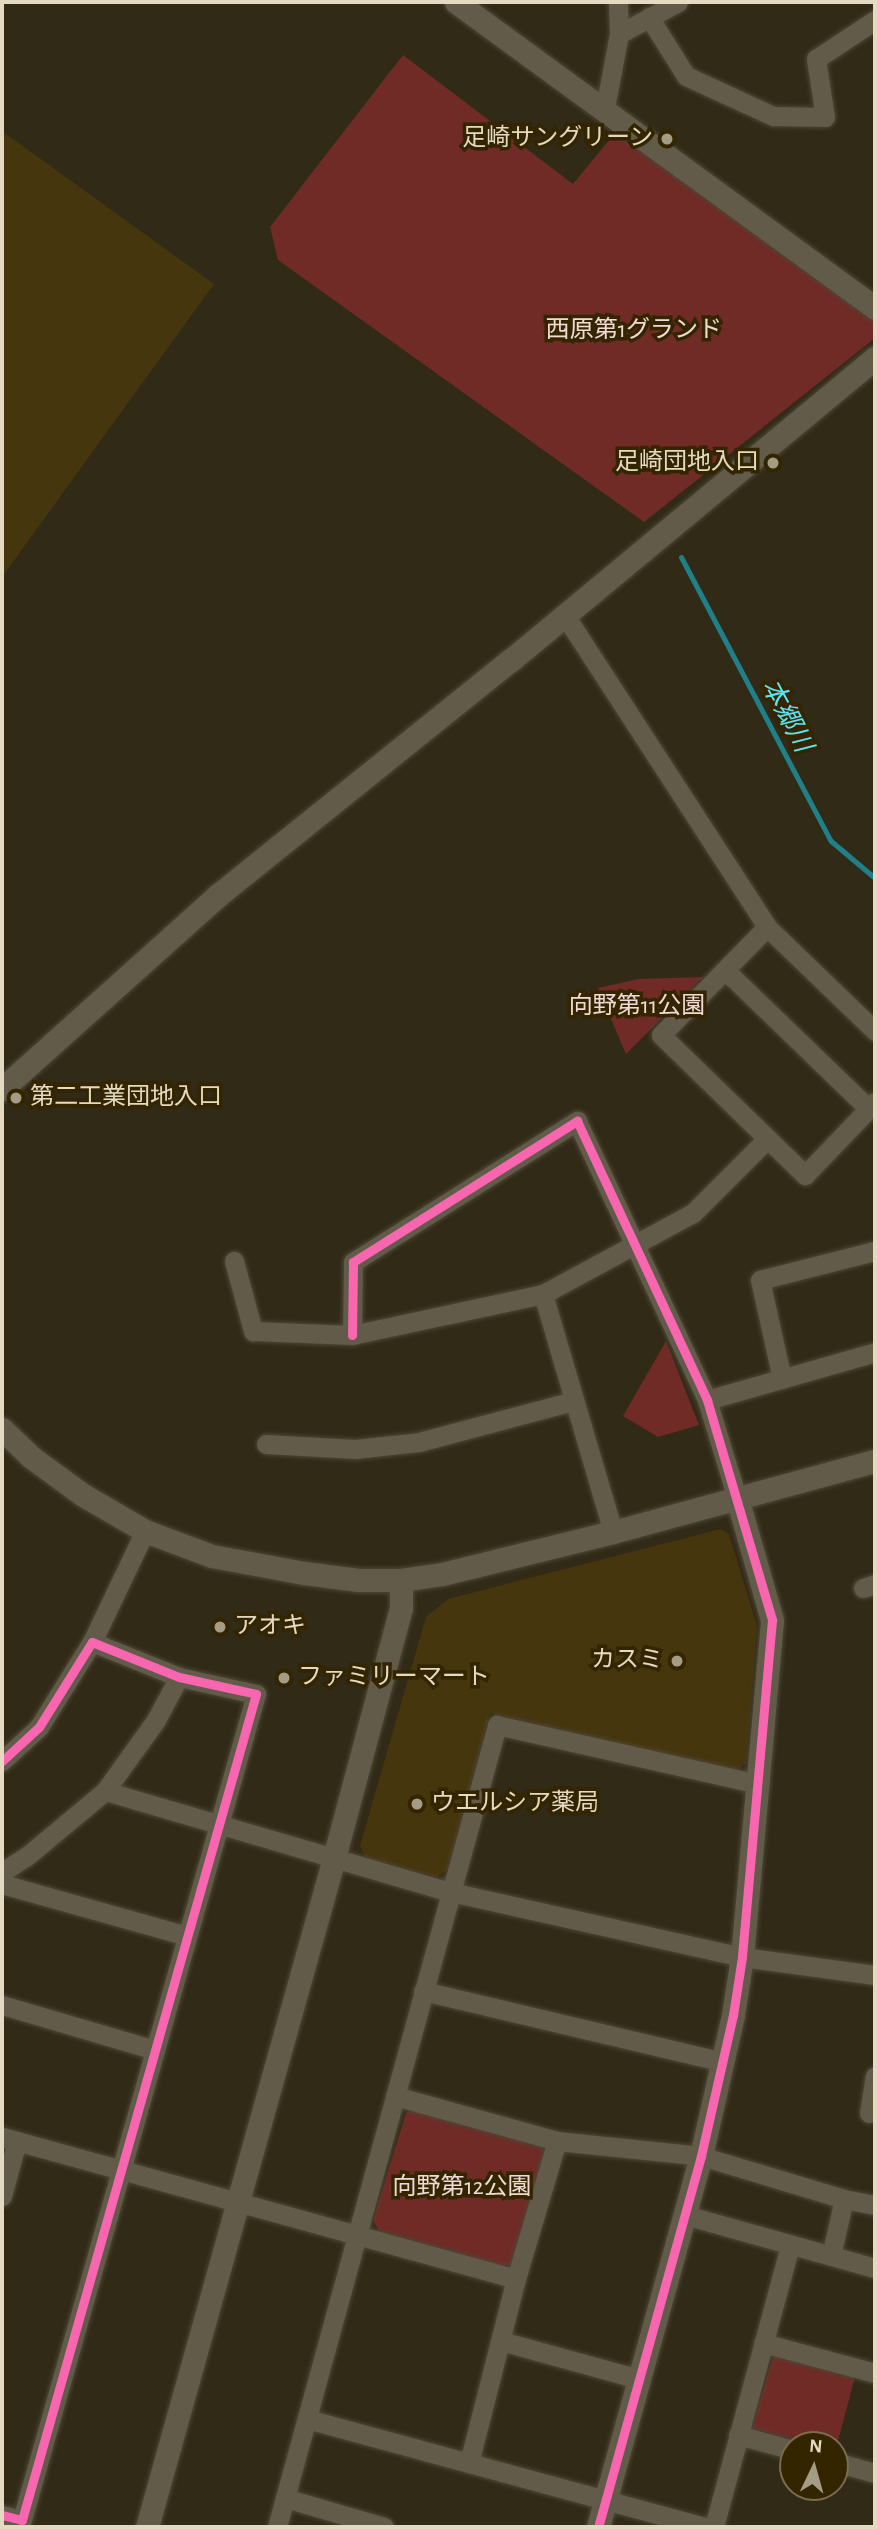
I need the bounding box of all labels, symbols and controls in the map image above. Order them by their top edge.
place label: 足崎サングリーン [461,125,653,153]
marker: 足崎サングリーン [659,131,675,147]
park label: 西原第1グランド [546,317,722,345]
place label: 足崎団地入口 [615,449,759,477]
marker: 足崎団地入口 [765,455,781,471]
water label: 本郷川 [754,674,818,758]
park label: 向野第11公園 [569,993,705,1021]
place label: 第二工業団地入口 [30,1084,222,1112]
marker: 第二工業団地入口 [8,1090,24,1106]
place label: アオキ [234,1613,306,1641]
marker: アオキ [212,1619,228,1635]
place label: カスミ [591,1647,663,1675]
marker: カスミ [669,1653,685,1669]
place label: ファミリーマート [298,1664,490,1692]
marker: ファミリーマート [276,1670,292,1686]
place label: ウエルシア薬局 [431,1790,599,1818]
marker: ウエルシア薬局 [409,1796,425,1812]
park label: 向野第12公園 [392,2174,532,2202]
north arrow [779,2431,849,2501]
text: N [808,2437,823,2457]

